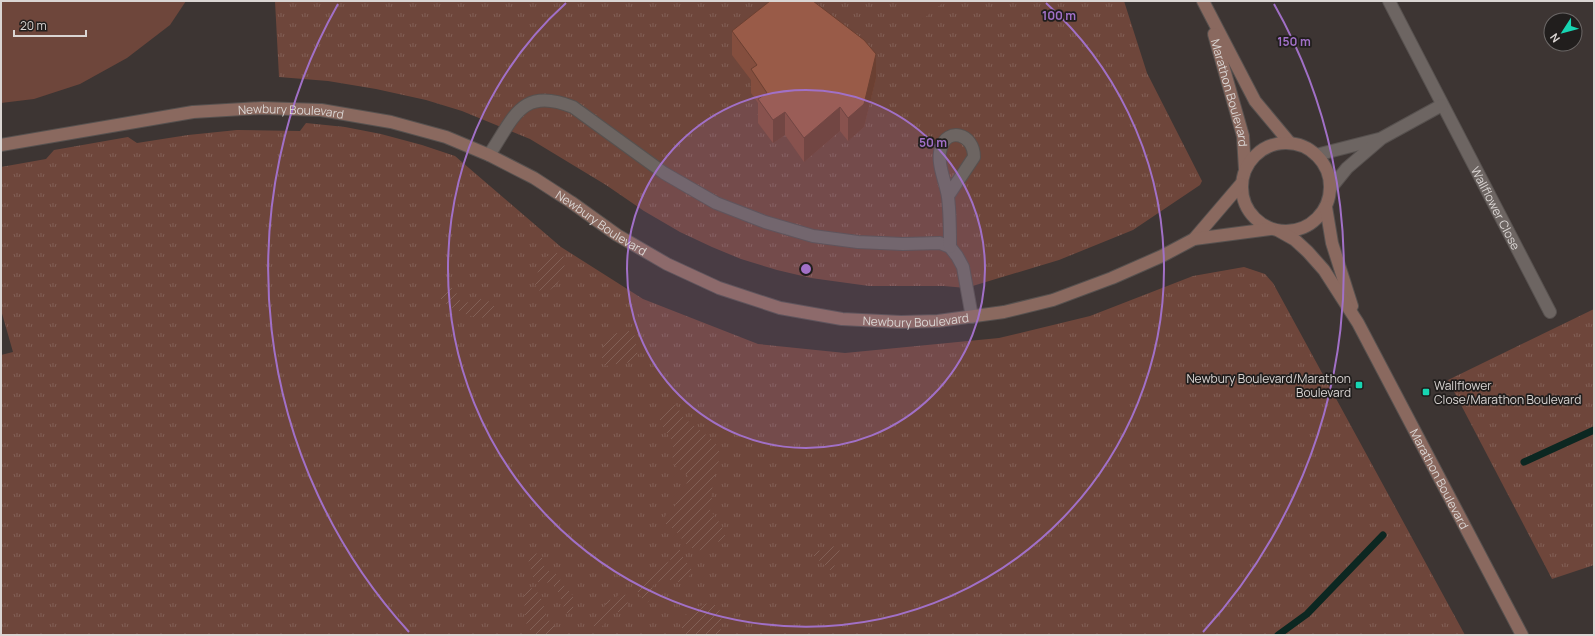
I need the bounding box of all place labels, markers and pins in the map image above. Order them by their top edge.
centre of rings [799,262,813,276]
place label: Newbury Boulevard/Marathon Boulevard [1186,370,1351,401]
place label: Wallflower Close/Marathon Boulevard [1434,377,1581,408]
marker: Newbury Boulevard/Marathon Boulevard [1354,380,1364,390]
marker: Wallflower Close/Marathon Boulevard [1421,387,1431,397]

